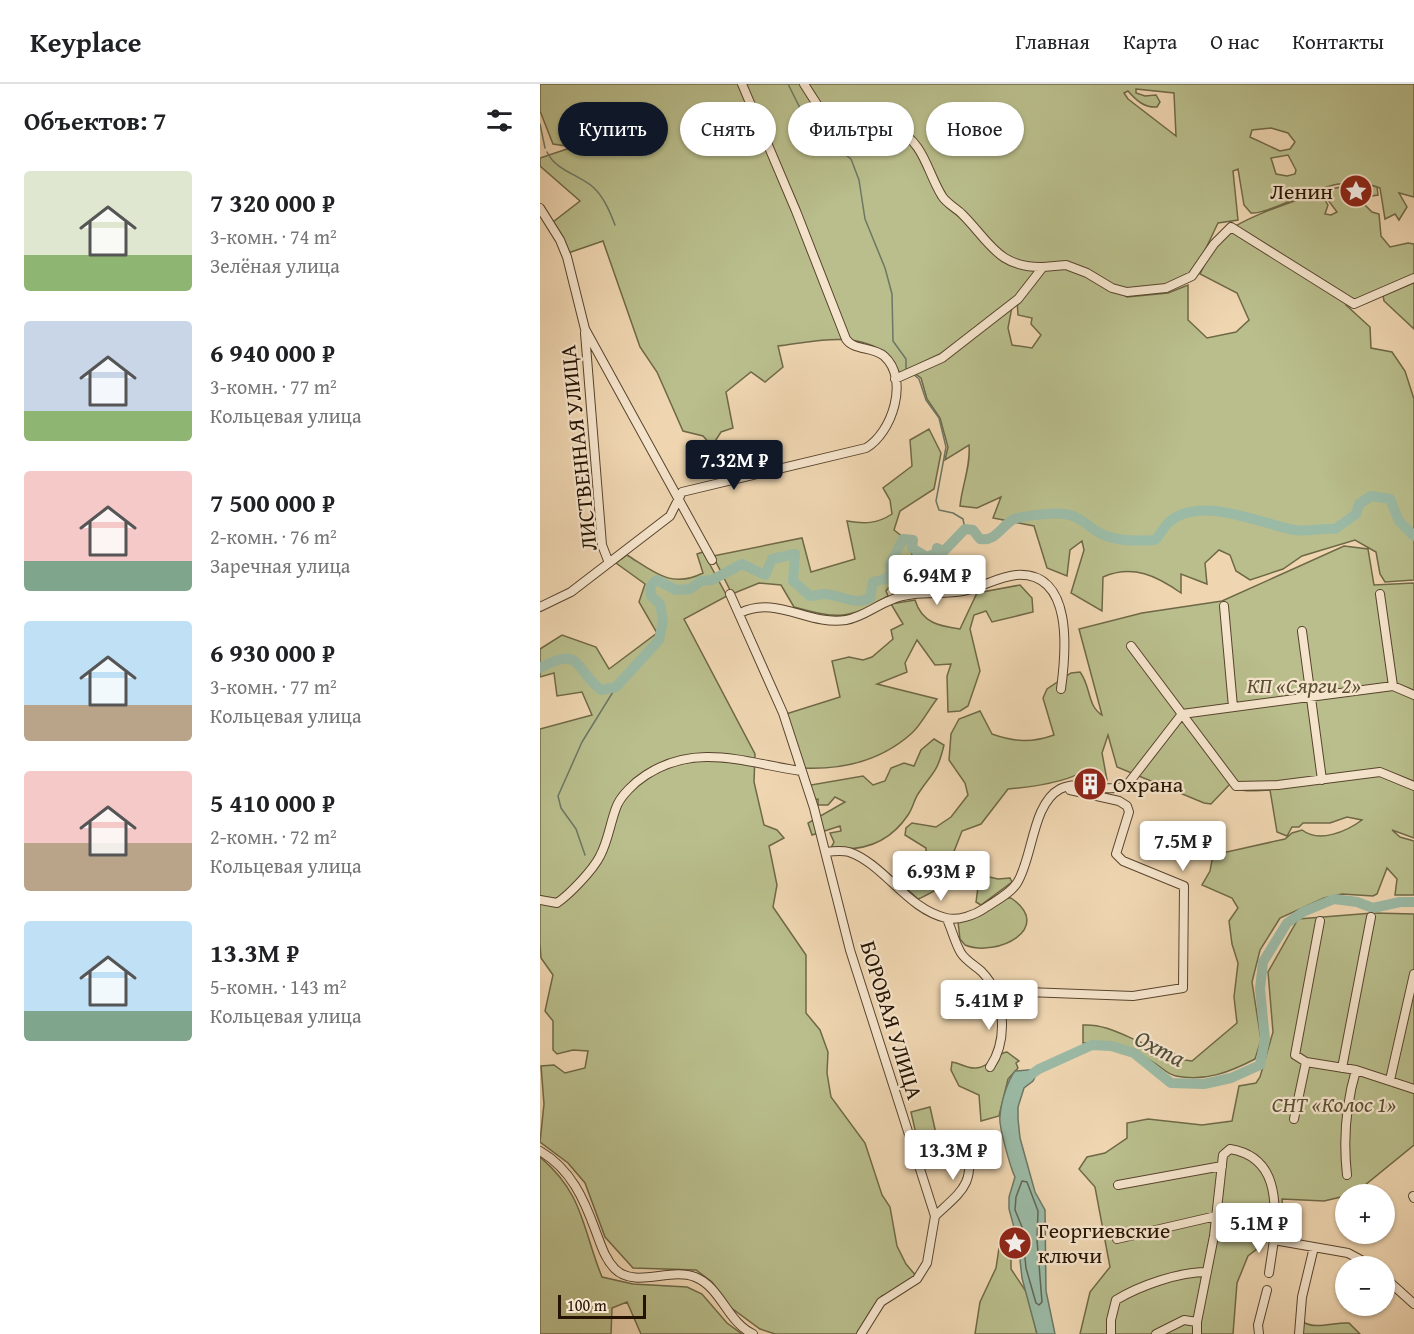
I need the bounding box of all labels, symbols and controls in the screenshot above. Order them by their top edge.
text: Keyplace [30,21,141,62]
text: Главная [1015,26,1090,57]
text: Карта [1123,26,1177,57]
text: О нас [1210,26,1259,57]
text: Контакты [1292,26,1384,57]
text: Объектов: 7 [24,101,167,140]
chip: Купить [558,102,668,156]
chip: Снять [680,102,776,156]
chip: Фильтры [788,102,914,156]
chip: Новое [926,102,1024,156]
icon: filters [483,104,516,137]
place icon: Ленин [1338,173,1374,209]
place label: Ленин [1270,175,1333,207]
text: 7 320 000 ₽ [210,183,335,222]
icon: home [72,195,144,267]
text: 3-комн. · 74 m² [210,222,337,251]
text: Зелёная улица [210,251,340,280]
text: 6 940 000 ₽ [210,333,335,372]
street label: ЛИСТВЕННАЯ УЛИЦА [551,343,605,552]
icon: home [72,345,144,417]
text: 3-комн. · 77 m² [210,372,337,401]
text: Кольцевая улица [210,401,362,430]
pin: 7.32M ₽ [679,440,789,491]
text: 7.32M ₽ [700,445,768,474]
text: 7 500 000 ₽ [210,483,335,522]
icon: home [72,495,144,567]
text: 2-комн. · 76 m² [210,522,337,551]
text: Заречная улица [210,551,350,580]
pin: 6.94M ₽ [882,555,992,606]
text: 6.94M ₽ [903,560,971,589]
text: 6 930 000 ₽ [210,633,335,672]
icon: home [72,645,144,717]
park label: КП «Сярги 2» [1247,669,1361,701]
text: 3-комн. · 77 m² [210,672,337,701]
text: Кольцевая улица [210,701,362,730]
building icon: Охрана [1072,766,1108,802]
place label: Охрана [1113,768,1184,800]
text: 5 410 000 ₽ [210,783,335,822]
icon: home [72,795,144,867]
pin: 7.5M ₽ [1134,821,1232,872]
text: 2-комн. · 72 m² [210,822,337,851]
text: 7.5M ₽ [1154,826,1212,855]
text: Кольцевая улица [210,851,362,880]
pin: 6.93M ₽ [886,851,996,902]
text: 6.93M ₽ [907,856,975,885]
text: 13.3M ₽ [210,933,299,972]
street label: БОРОВАЯ УЛИЦА [853,937,932,1104]
icon: home [72,945,144,1017]
text: 5-комн. · 143 m² [210,972,346,1001]
pin: 5.41M ₽ [934,980,1044,1031]
text: 5.41M ₽ [955,985,1023,1014]
text: Кольцевая улица [210,1001,362,1030]
water label: Охта [1129,1020,1191,1076]
park label: СНТ «Колос 1» [1272,1088,1396,1120]
pin: 13.3M ₽ [898,1130,1008,1181]
text: 13.3M ₽ [919,1135,987,1164]
map controls [1335,1184,1395,1316]
button: + [1335,1184,1395,1244]
pin: 5.1M ₽ [1210,1203,1308,1254]
text: 5.1M ₽ [1230,1208,1288,1237]
place label: Георгиевские ключи [1038,1214,1170,1271]
place icon: Георгиевские ключи [997,1225,1033,1261]
button: − [1335,1256,1395,1316]
scale bar [558,1292,646,1320]
text: 100 m [567,1293,607,1317]

